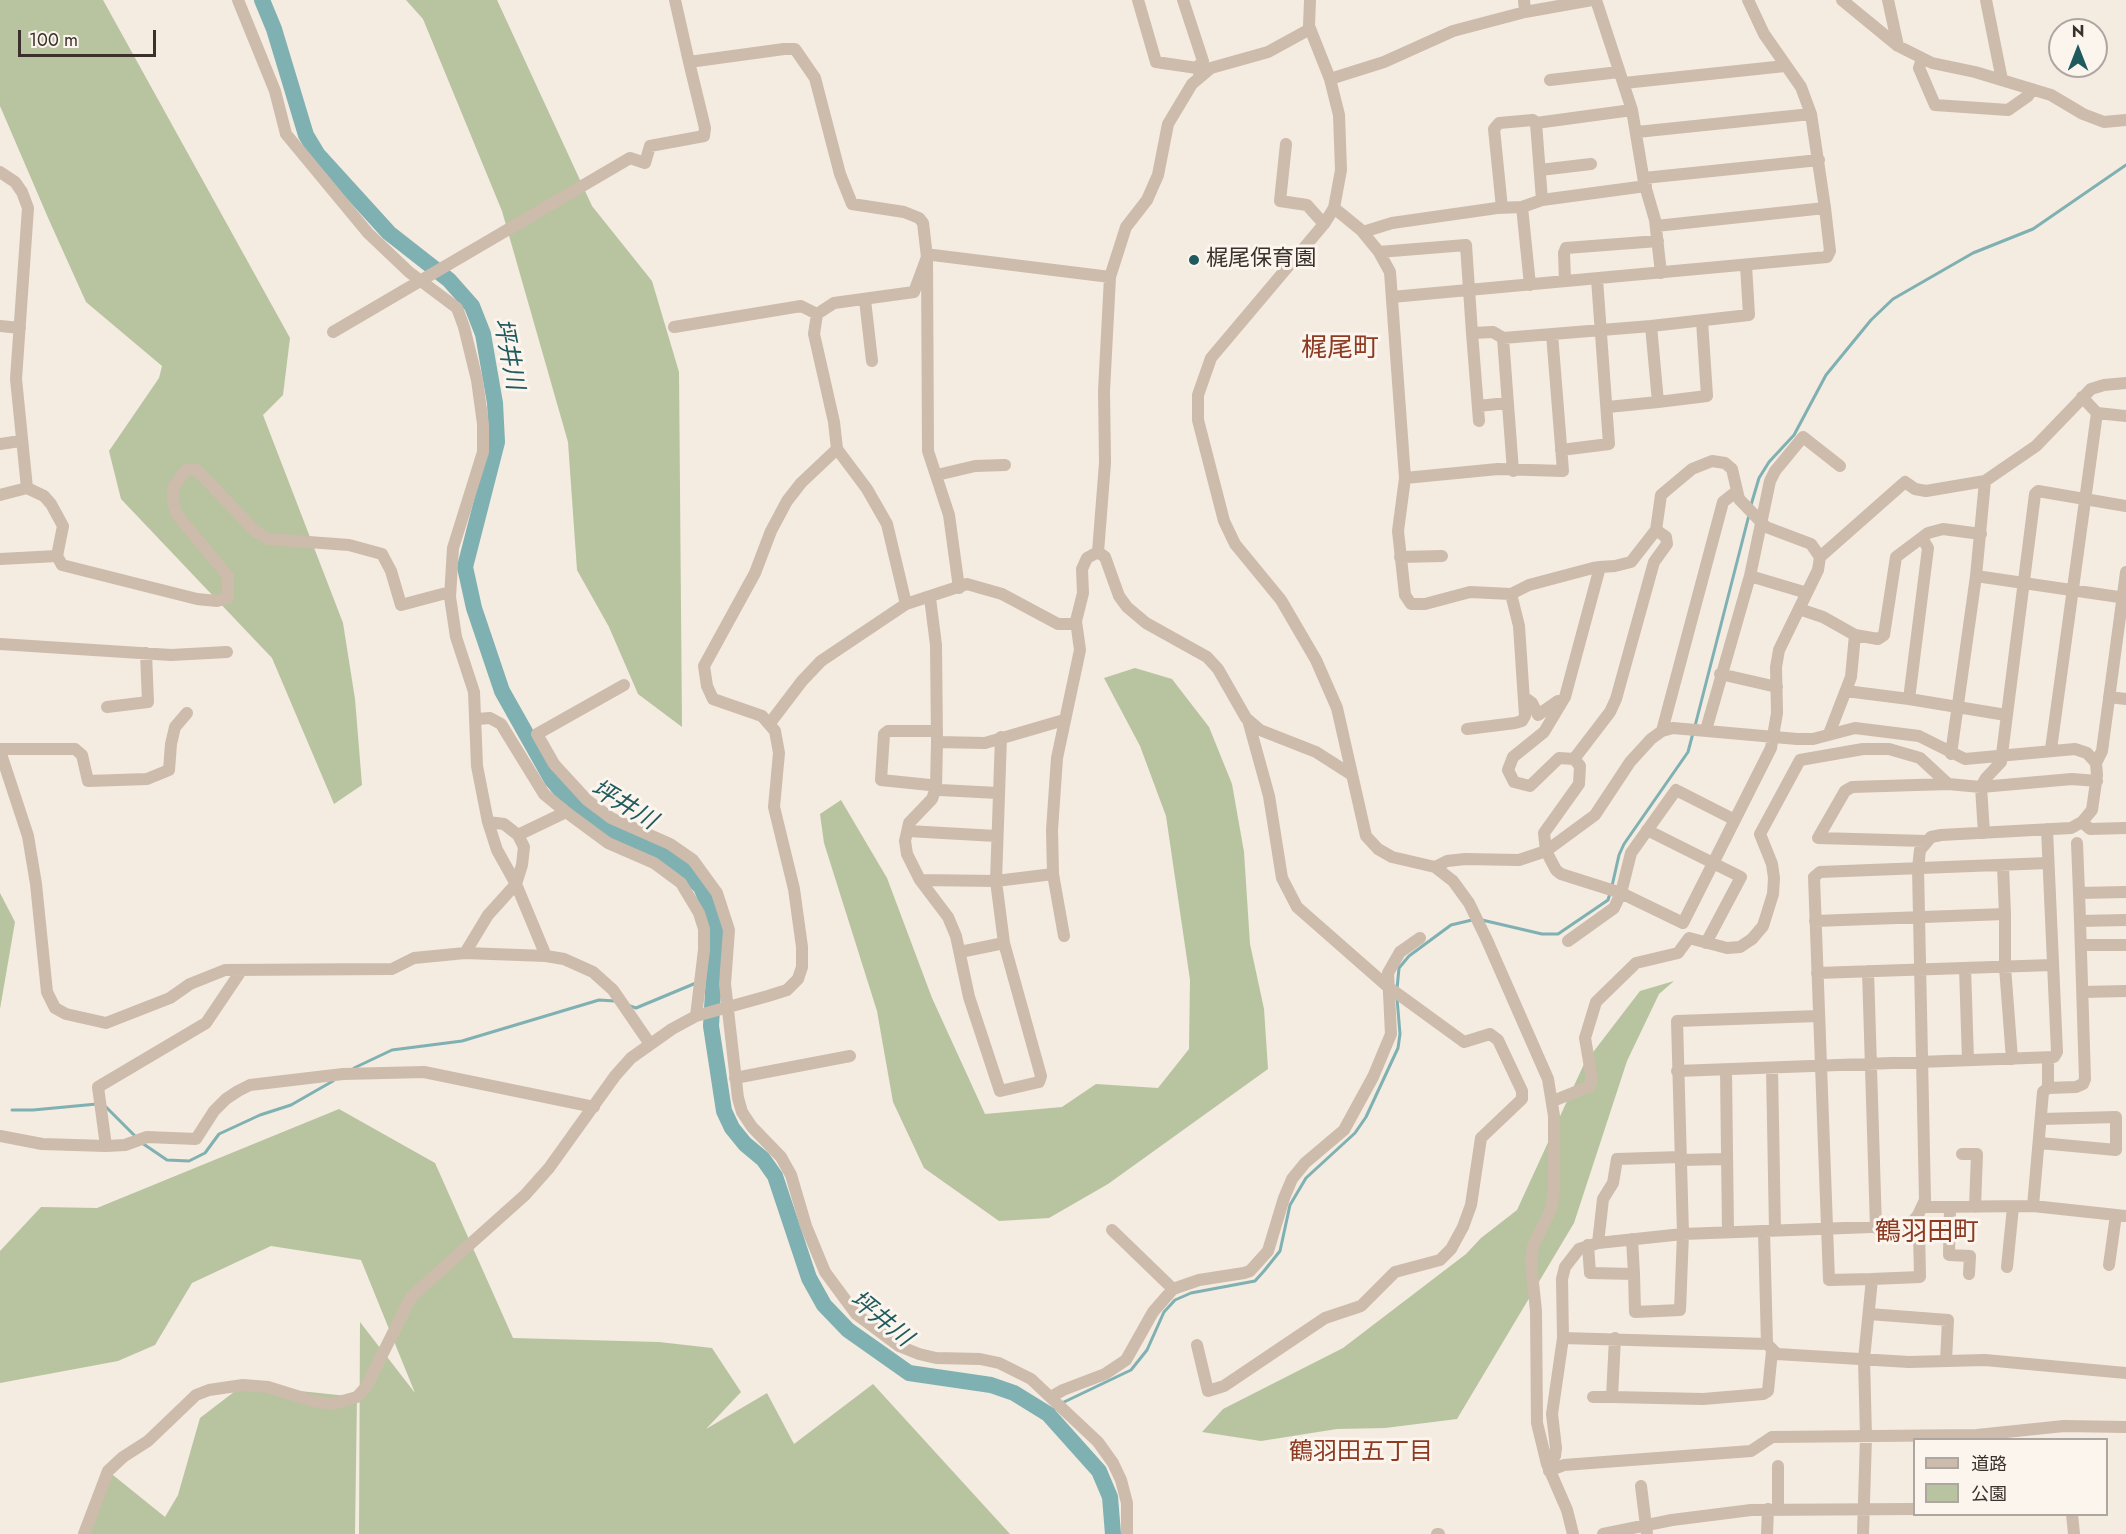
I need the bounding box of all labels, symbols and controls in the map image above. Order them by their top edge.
scale bar [21,18,159,56]
north arrow [2048,18,2108,78]
text: N [2072,20,2084,43]
text: 100 m [29,27,78,53]
place label: 梶尾保育園 [1206,247,1316,273]
marker: 梶尾保育園 [1187,253,1201,267]
water label: 坪井川 [486,316,528,392]
district label: 梶尾町 [1301,334,1379,366]
water label: 坪井川 [585,775,661,837]
district label: 鶴羽田町 [1875,1218,1979,1250]
water label: 坪井川 [843,1286,917,1354]
legend [1913,1438,2108,1516]
district label: 鶴羽田五丁目 [1289,1439,1433,1467]
text: 道路 [1971,1451,2007,1477]
text: 公園 [1971,1481,2007,1507]

